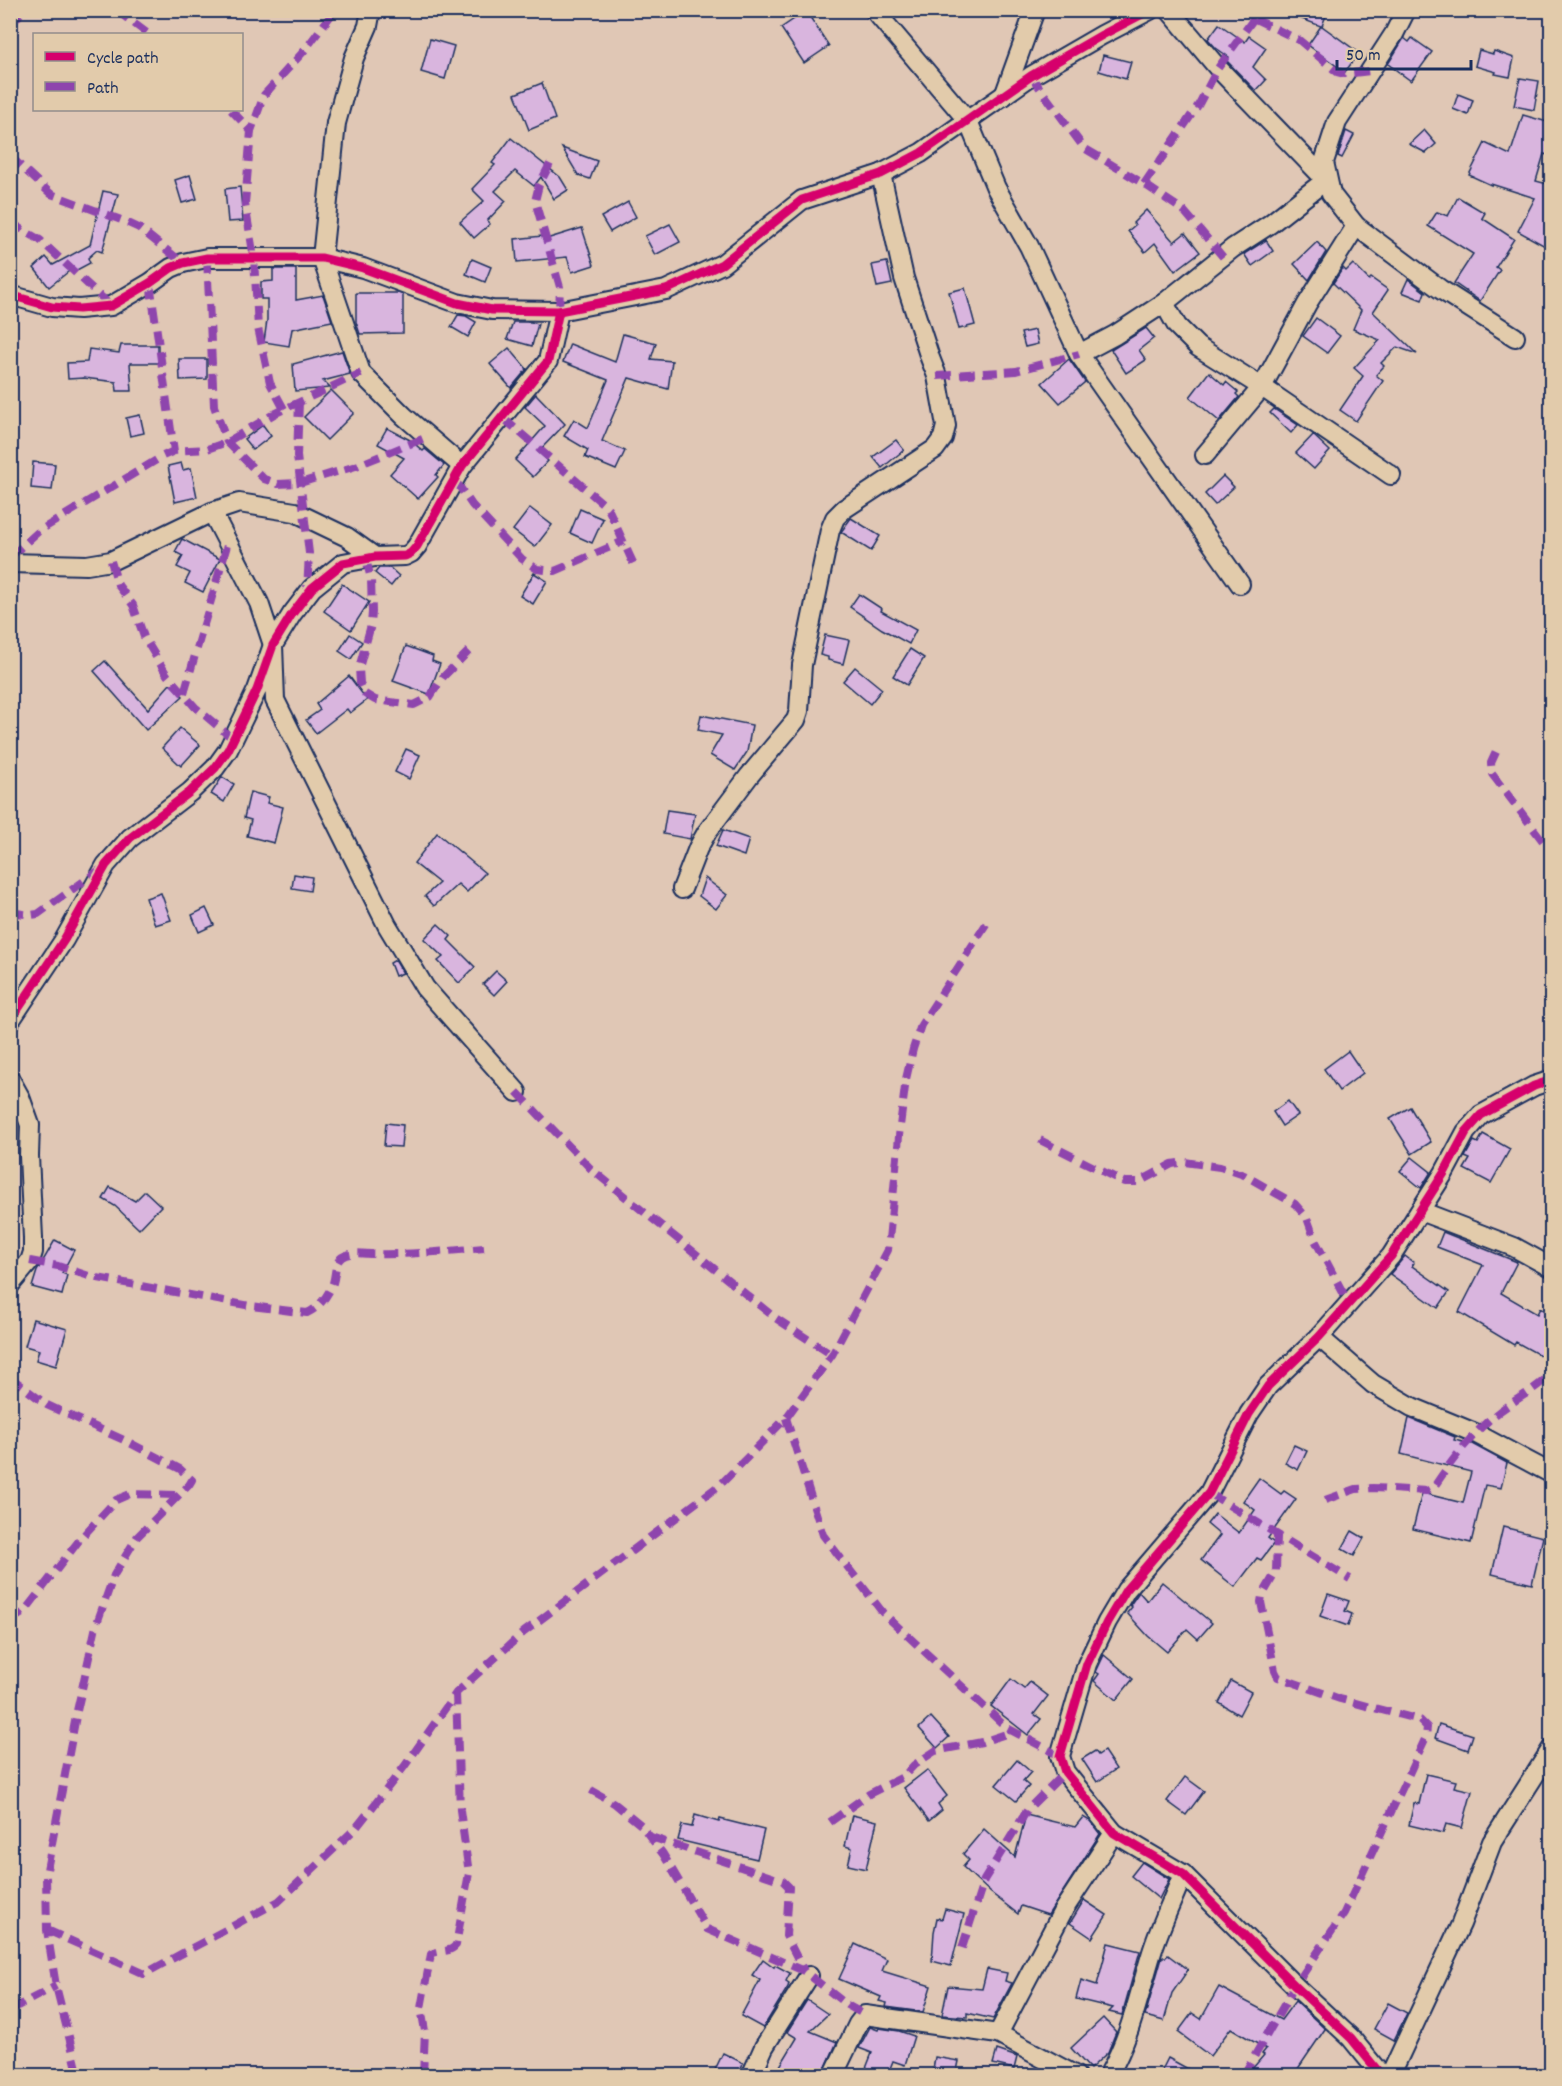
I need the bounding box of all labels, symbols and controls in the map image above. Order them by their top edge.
legend [33,33,243,111]
scale bar [1337,33,1470,71]
text: 50 m [1346,44,1381,69]
text: Cycle path [87,47,158,72]
text: Path [87,77,119,102]

